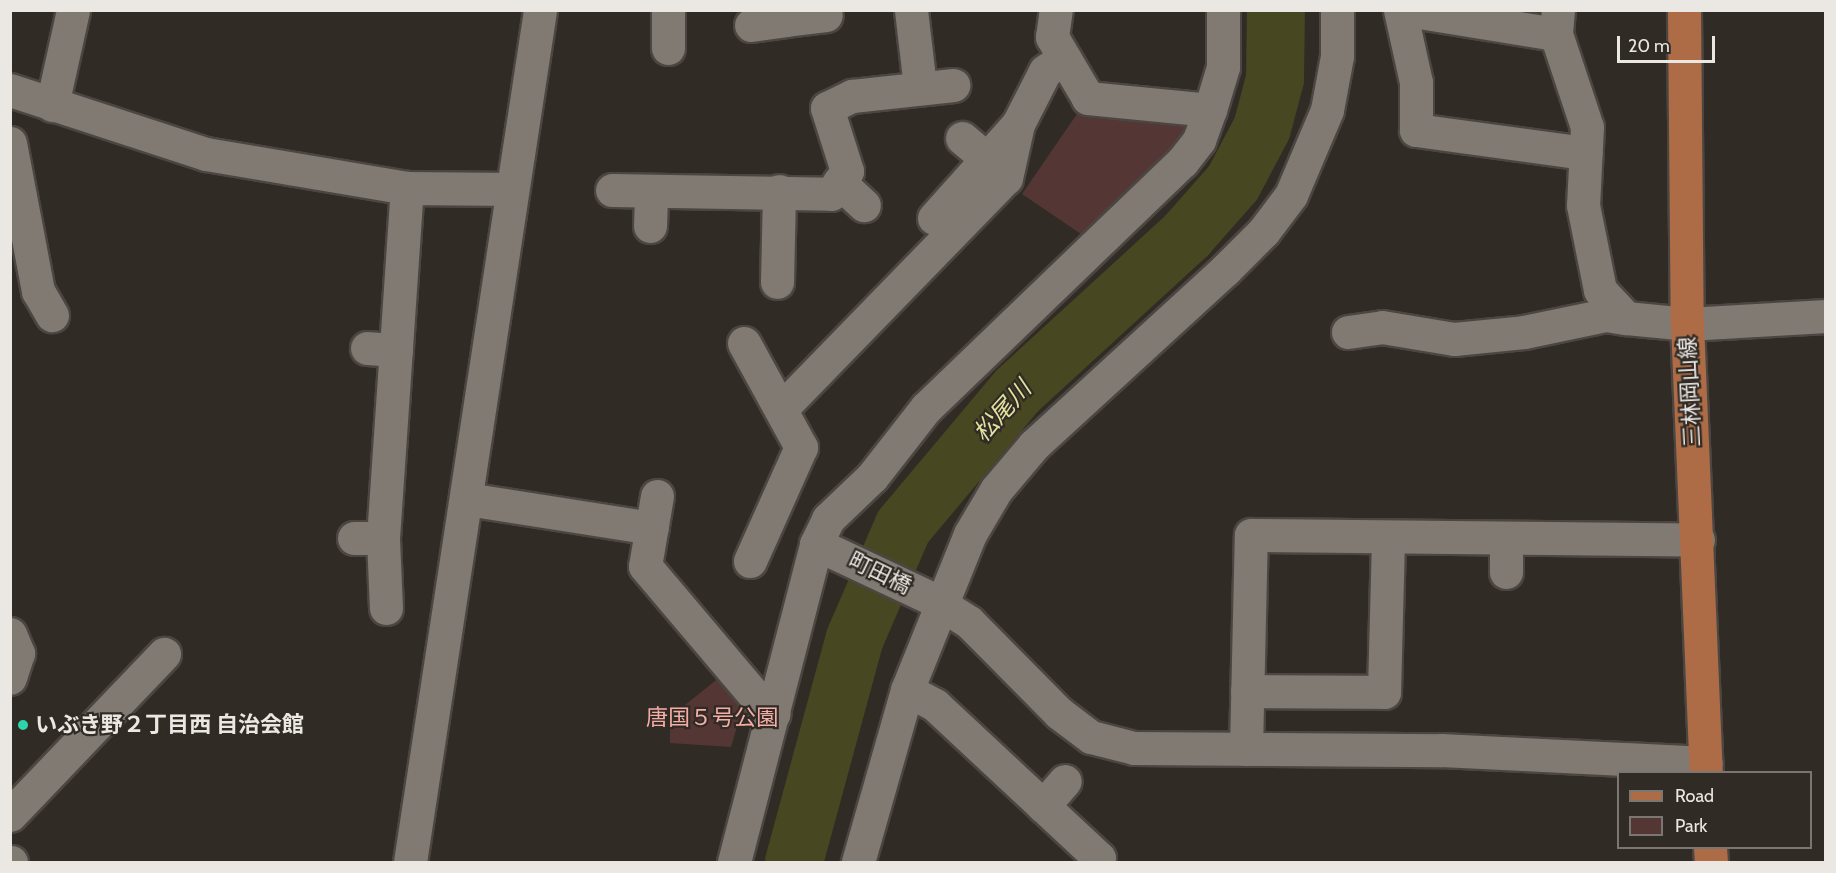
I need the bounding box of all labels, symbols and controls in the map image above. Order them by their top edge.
scale bar [1620,24,1718,62]
text: 20 m [1628,35,1670,57]
street label: 三林岡山線 [1674,336,1706,448]
water label: 松尾川 [967,375,1037,447]
street label: 町田橋 [845,547,915,599]
park label: 唐国５号公園 [646,705,778,731]
place label: いぶき野２丁目西 自治会館 [35,712,304,738]
marker: いぶき野２丁目西 自治会館 [16,718,30,732]
legend [1617,771,1812,849]
text: Road [1675,785,1714,807]
text: Park [1675,815,1707,837]

